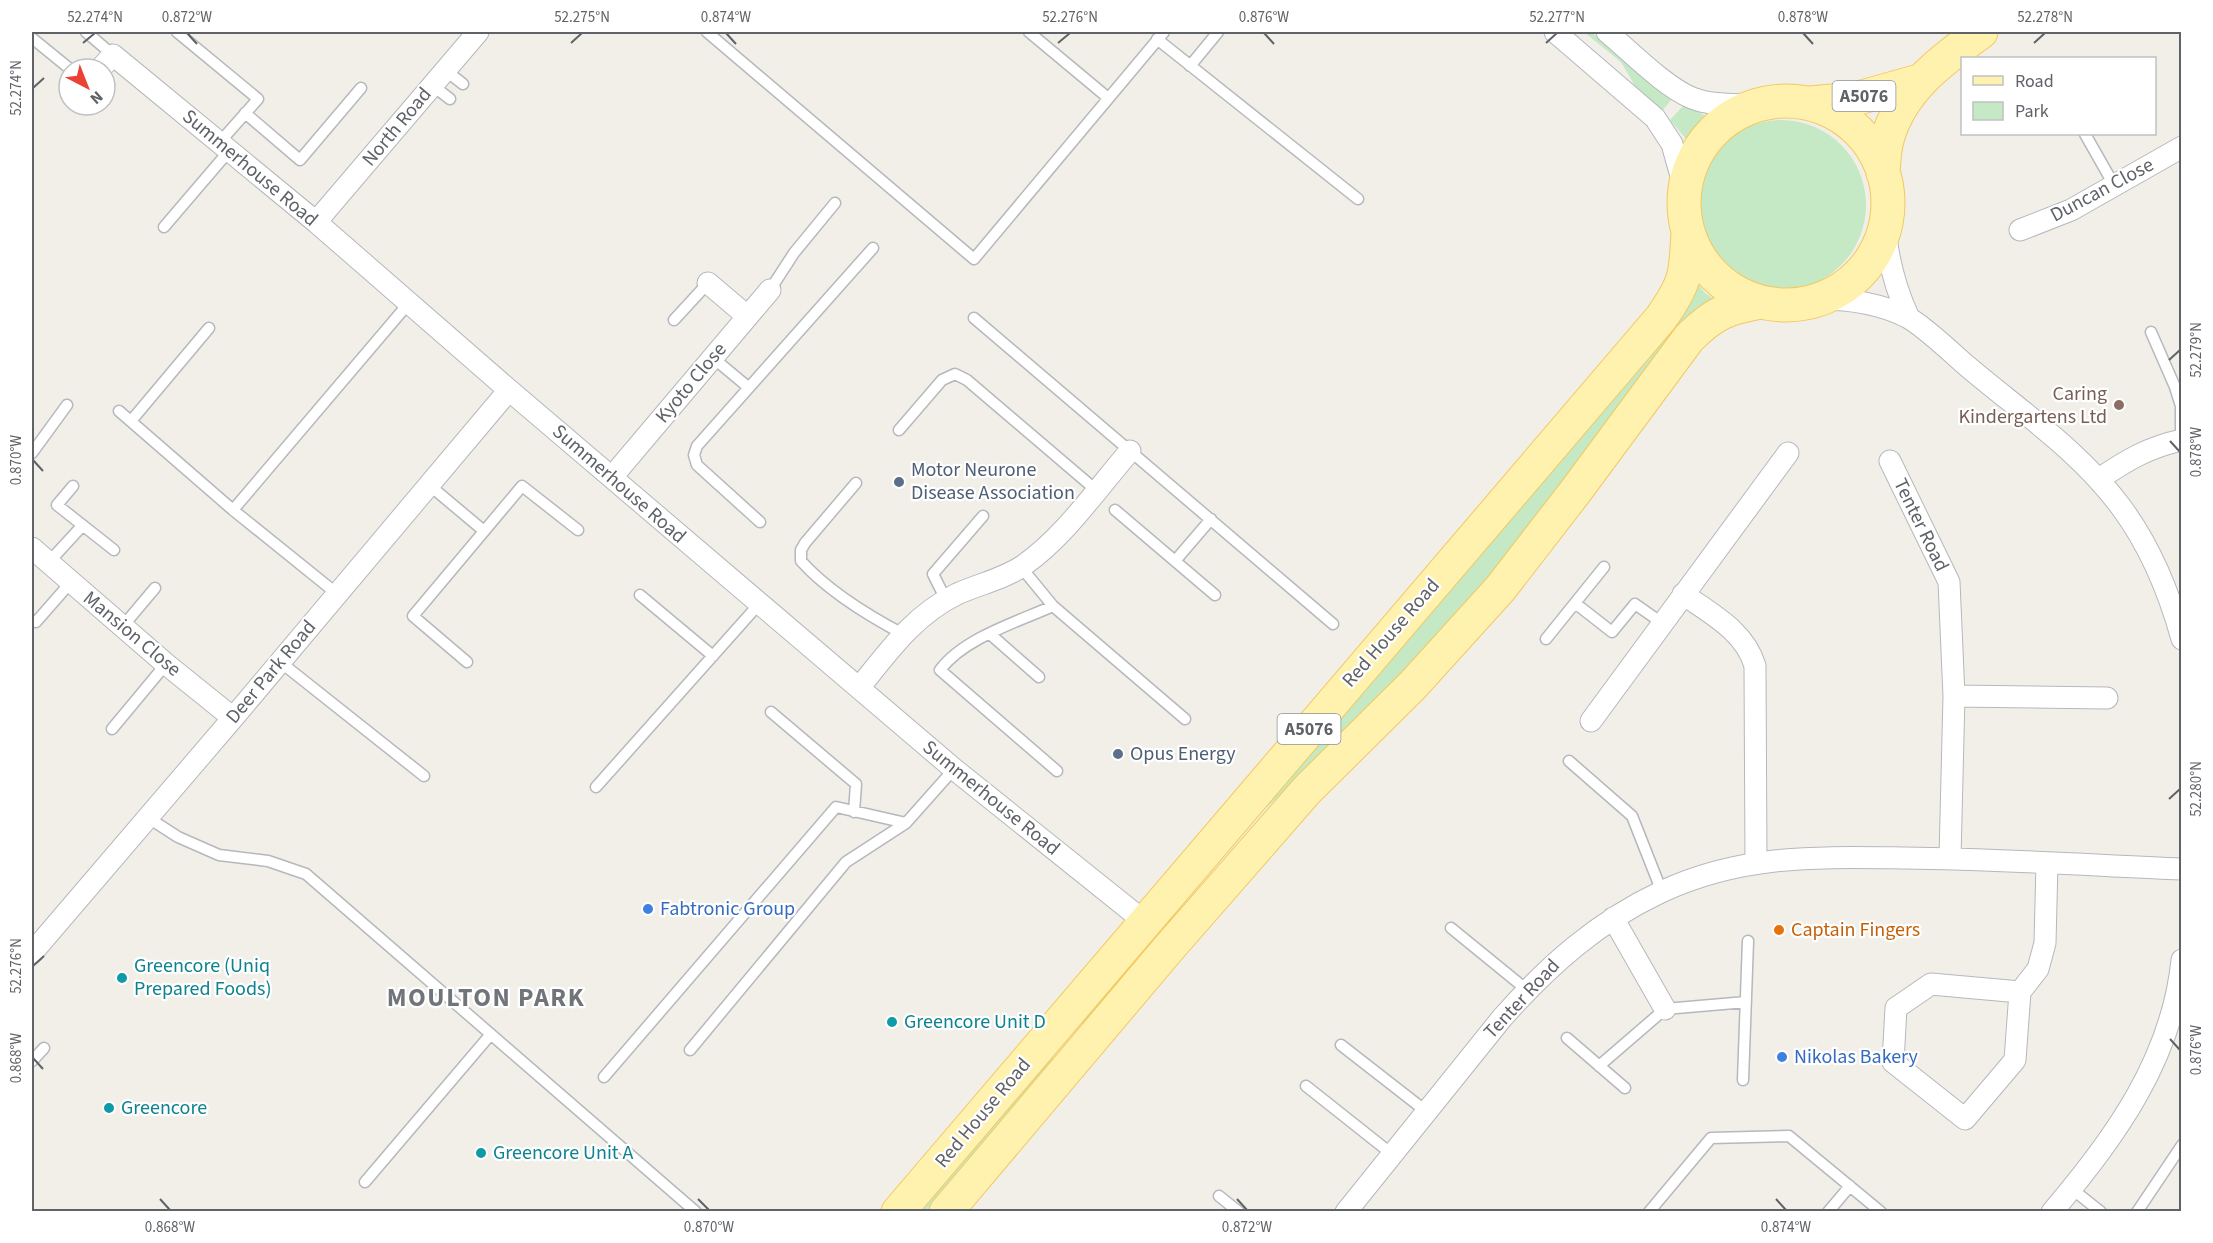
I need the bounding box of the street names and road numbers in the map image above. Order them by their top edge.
road number: A5076 [1832,81,1896,111]
street label: North Road [356,82,438,172]
street label: Summerhouse Road [176,103,324,233]
street label: Duncan Close [2045,151,2159,229]
street label: Kyoto Close [649,336,733,429]
street label: Summerhouse Road [546,418,692,550]
street label: Tenter Road [1886,474,1956,576]
street label: Red House Road [1336,572,1446,694]
street label: Mansion Close [77,585,187,683]
street label: Deer Park Road [219,614,323,730]
road number: A5076 [1278,714,1340,744]
street label: Summerhouse Road [916,734,1066,862]
street label: Tenter Road [1477,953,1567,1045]
street label: Red House Road [929,1052,1037,1174]

